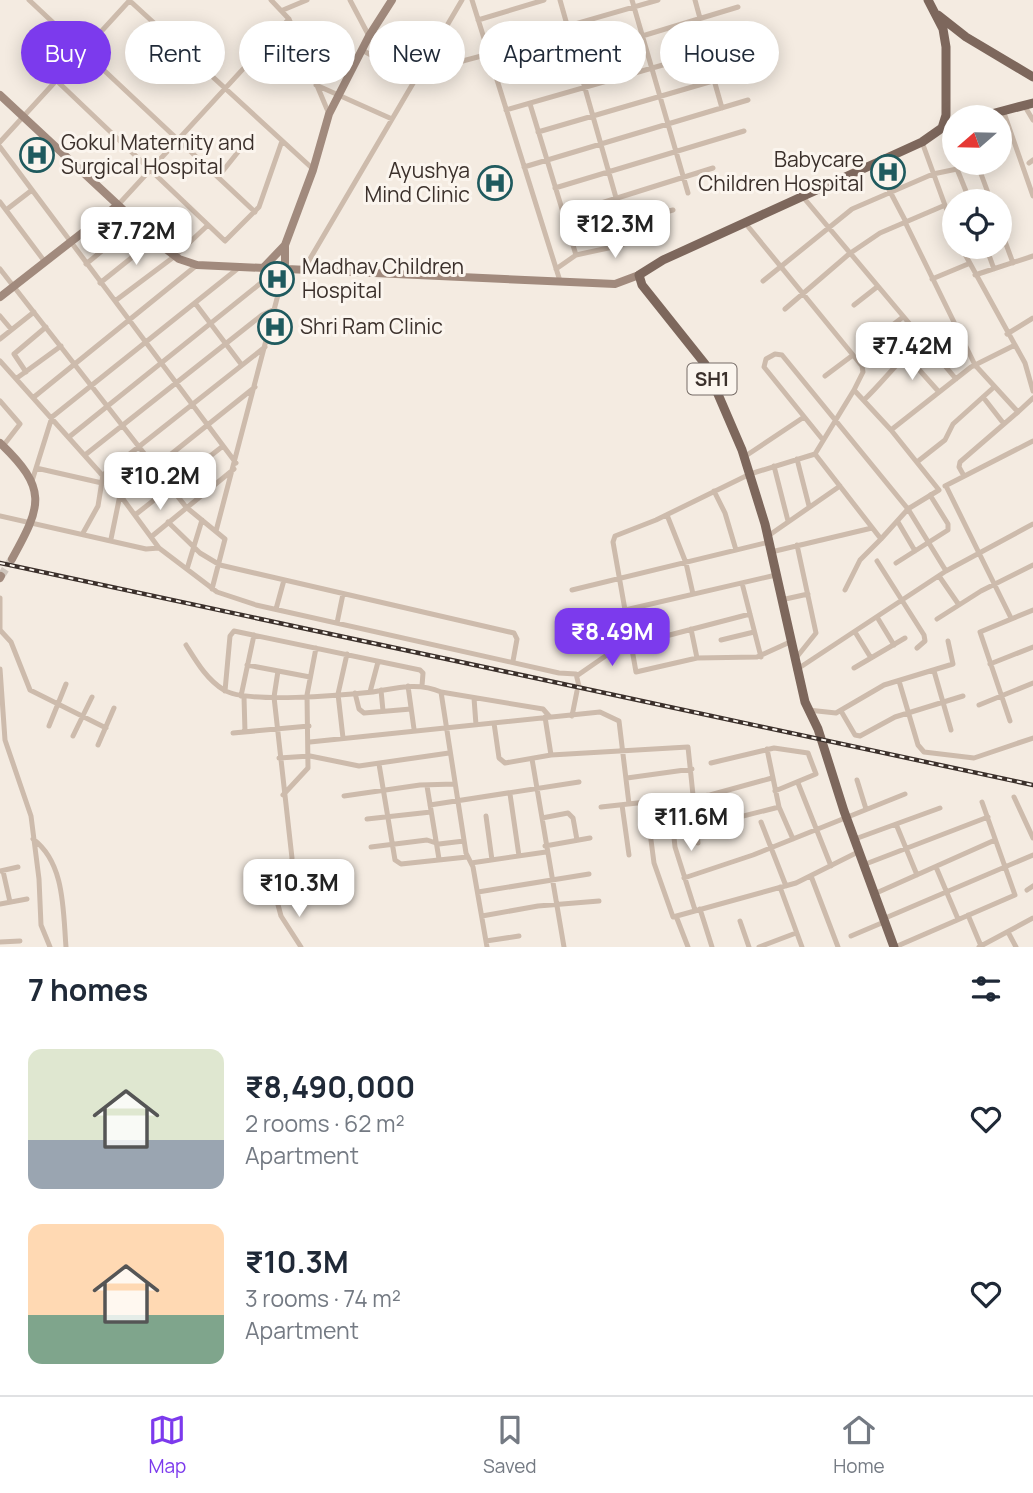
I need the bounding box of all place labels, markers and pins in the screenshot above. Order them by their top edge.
place label: Gokul Maternity and Surgical Hospital [61,128,255,180]
hospital icon: Gokul Maternity and Surgical Hospital [18,136,56,174]
place label: Babycare Children Hospital [698,145,864,197]
hospital icon: Babycare Children Hospital [869,153,907,191]
place label: Ayushya Mind Clinic [365,156,470,208]
hospital icon: Ayushya Mind Clinic [476,164,514,202]
pin: ₹12.3M [558,201,672,260]
pin: ₹7.72M [79,208,193,267]
place label: Madhav Children Hospital [302,252,464,304]
hospital icon: Madhav Children Hospital [258,260,296,298]
hospital icon: Shri Ram Clinic [256,308,294,346]
place label: Shri Ram Clinic [300,312,443,340]
pin: ₹7.42M [855,322,969,382]
pin: ₹10.2M [103,452,217,512]
pin: ₹8.49M [555,608,669,668]
pin: ₹11.6M [634,794,748,853]
pin: ₹10.3M [242,860,356,919]

